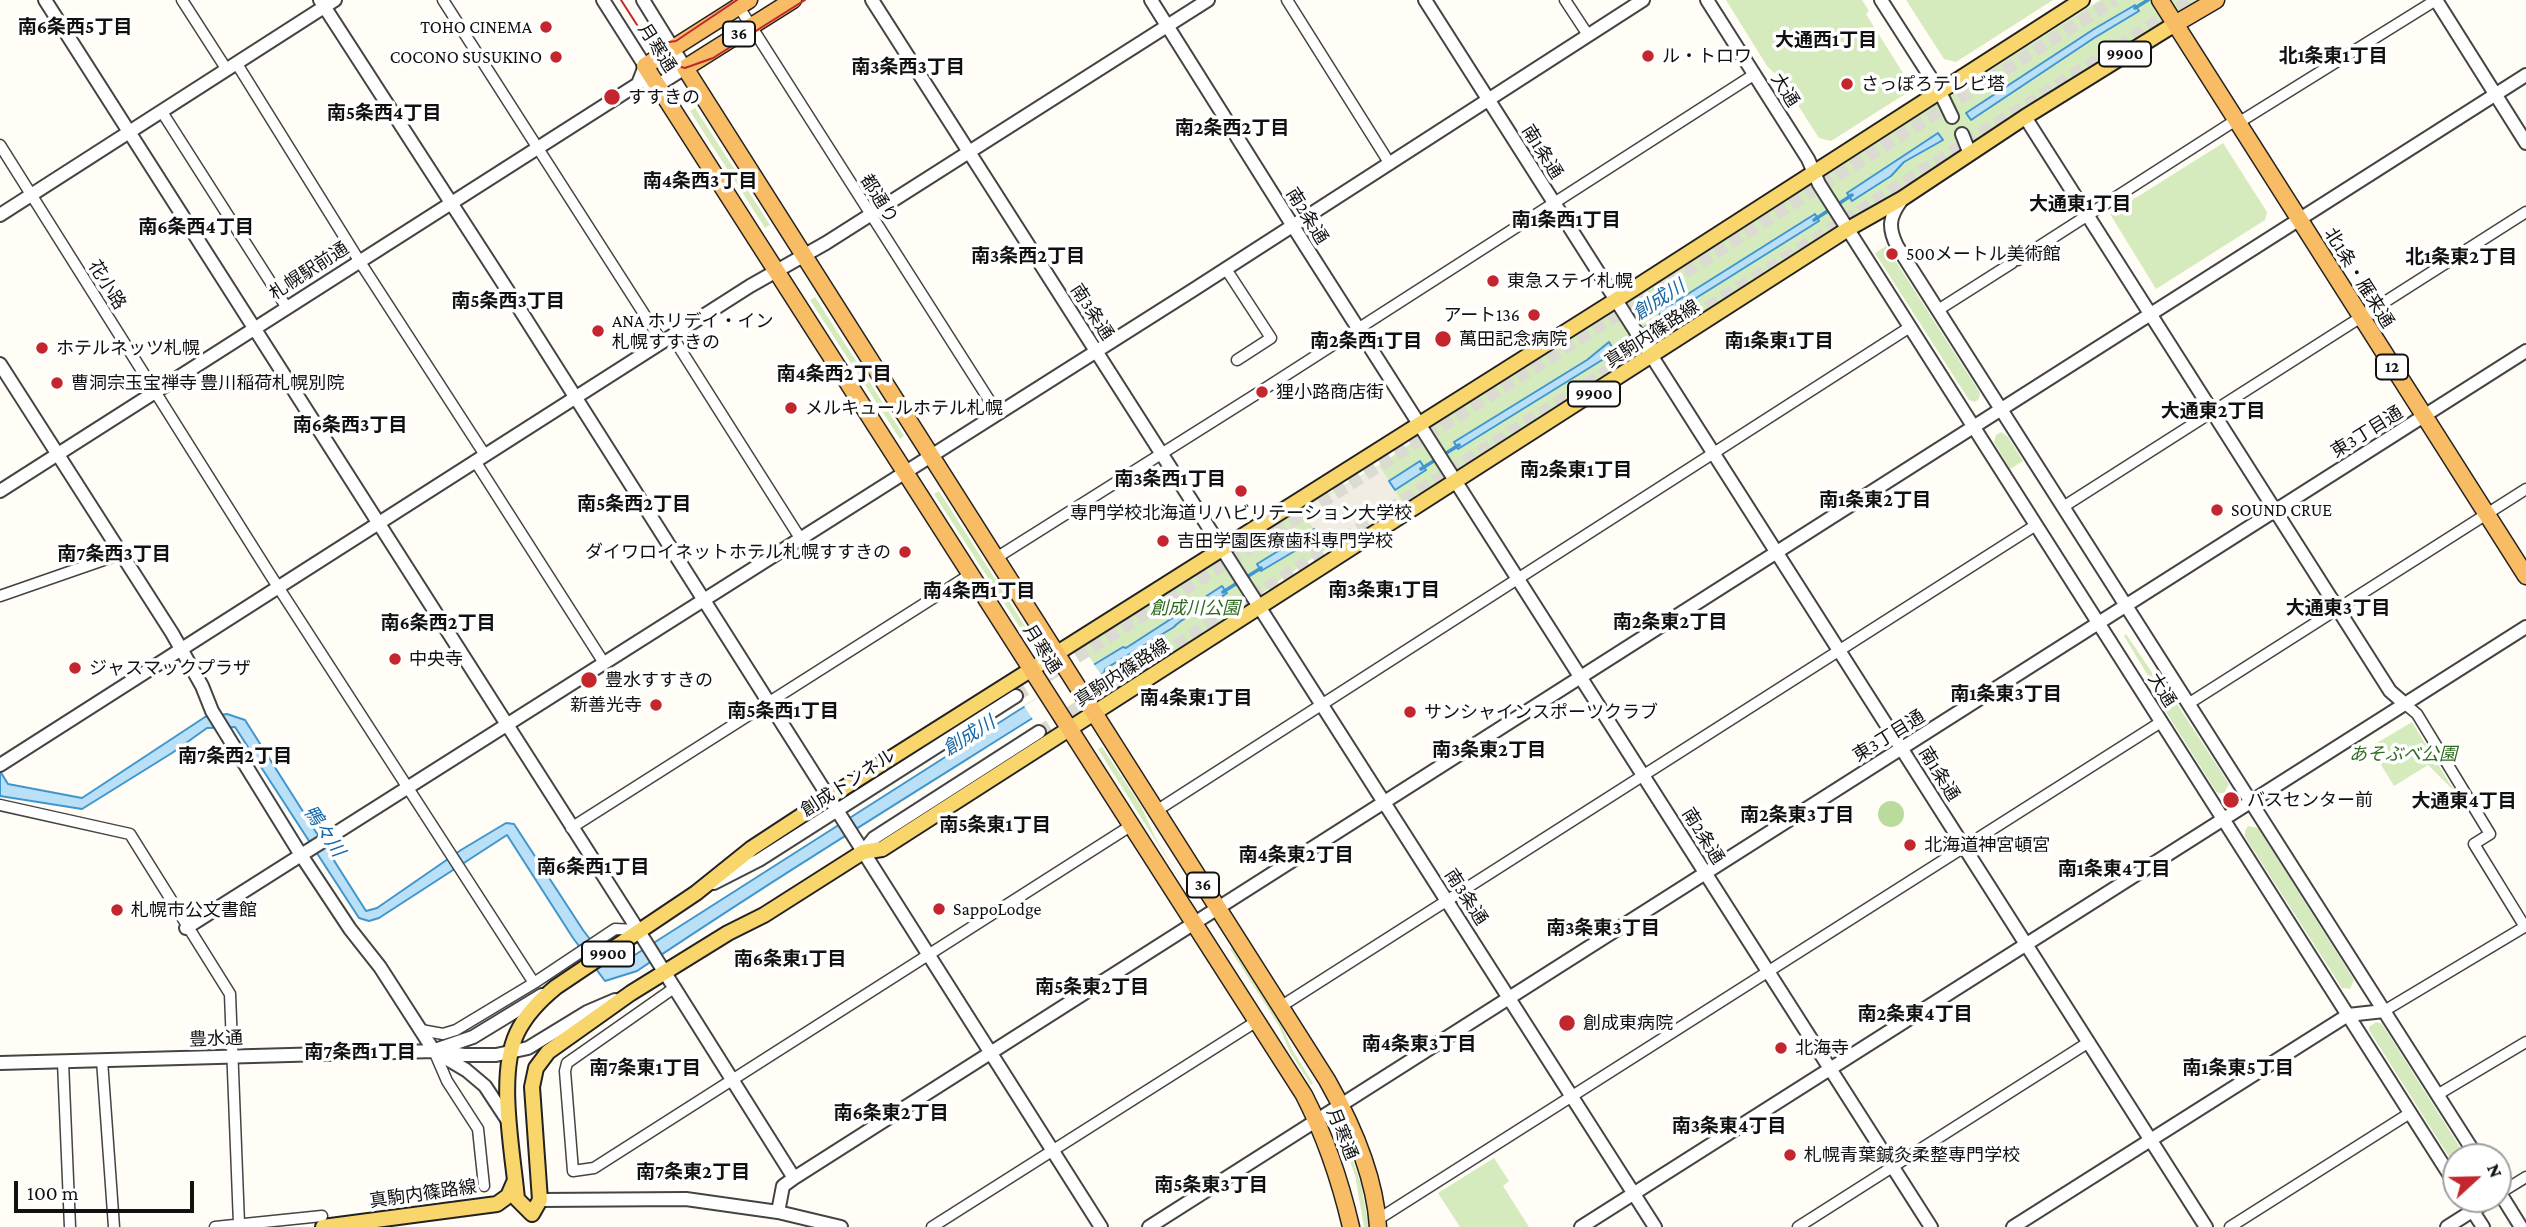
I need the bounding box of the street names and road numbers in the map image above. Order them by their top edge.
street label: 月寒通 [633,19,681,77]
road number: 36 [723,22,755,46]
road number: 9900 [2099,42,2151,66]
street label: 大通 [1766,69,1804,111]
street label: 南1条通 [1517,121,1567,183]
street label: 都通り [856,170,902,228]
street label: 南2条通 [1281,184,1333,248]
street label: 北1条・雁来通 [2320,224,2398,332]
street label: 札幌駅前通 [265,237,353,305]
street label: 花小路 [84,256,130,314]
street label: 南3条通 [1066,280,1118,344]
street label: 真駒内篠路線 [1601,296,1703,372]
road number: 12 [2376,354,2408,380]
road number: 9900 [1568,382,1620,406]
street label: 東3丁目通 [2327,402,2407,462]
street label: 月寒通 [1018,620,1066,678]
street label: 真駒内篠路線 [1071,635,1173,711]
street label: 大通 [2143,669,2181,711]
street label: 東3丁目通 [1849,706,1929,766]
street label: 南1条通 [1914,743,1964,805]
street label: 創成トンネル [797,745,899,821]
street label: 南2条通 [1677,804,1729,868]
street label: 南3条通 [1440,865,1492,929]
road number: 36 [1187,872,1219,898]
road number: 9900 [582,942,634,966]
street label: 豊水通 [189,1027,243,1051]
street label: 月寒通 [1322,1105,1362,1163]
street label: 真駒内篠路線 [368,1176,478,1212]

